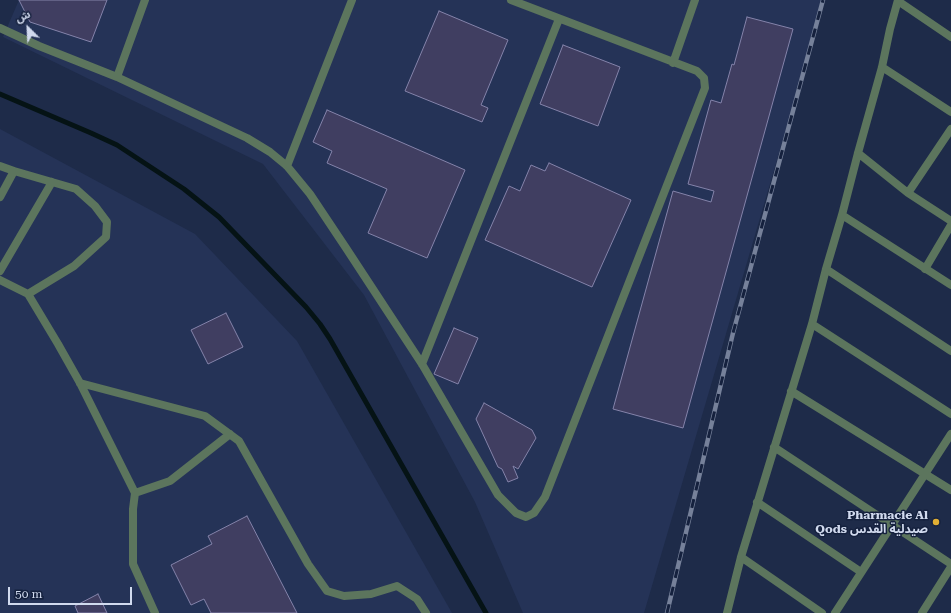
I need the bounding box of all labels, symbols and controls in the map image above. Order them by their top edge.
north arrow [8,8,48,48]
text: ش [13,8,32,26]
place label: Pharmacie Al Qods صيدلية القدس [815,508,928,536]
marker: Pharmacie Al Qods صيدلية القدس [931,517,941,527]
scale bar [10,579,134,605]
text: 50 m [15,587,42,601]

